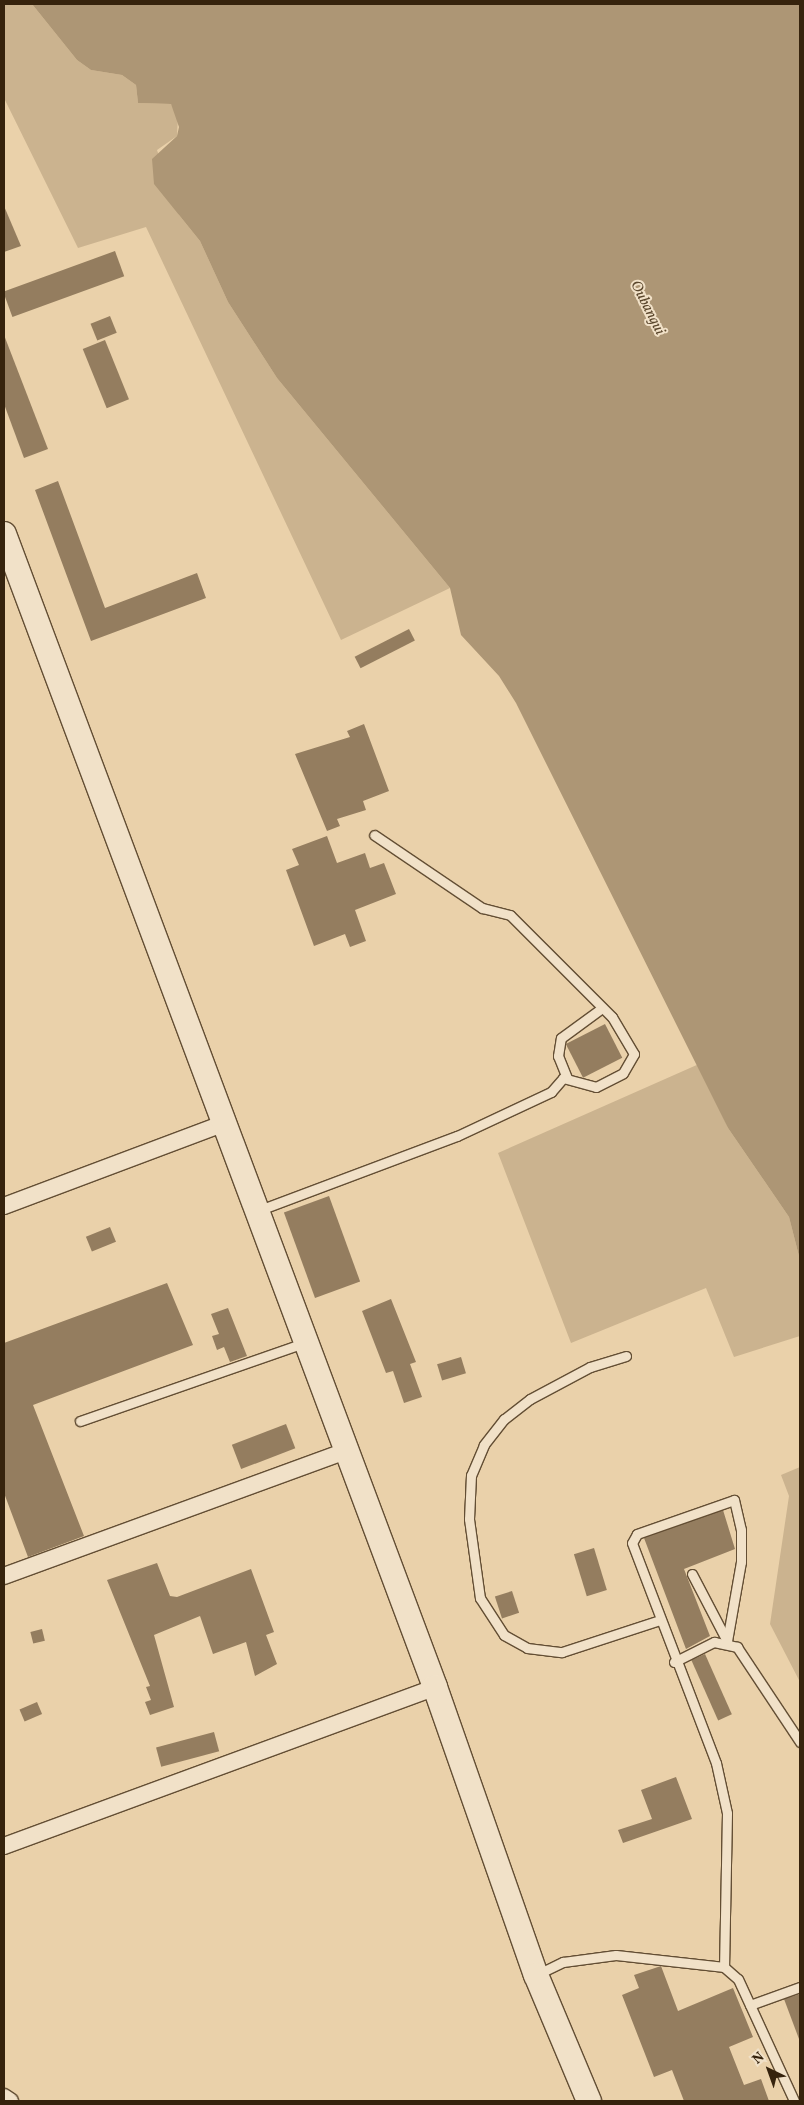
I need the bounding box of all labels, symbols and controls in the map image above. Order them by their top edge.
water label: Oubangui [626,278,668,338]
north arrow [744,2045,794,2095]
text: N [748,2048,769,2069]

